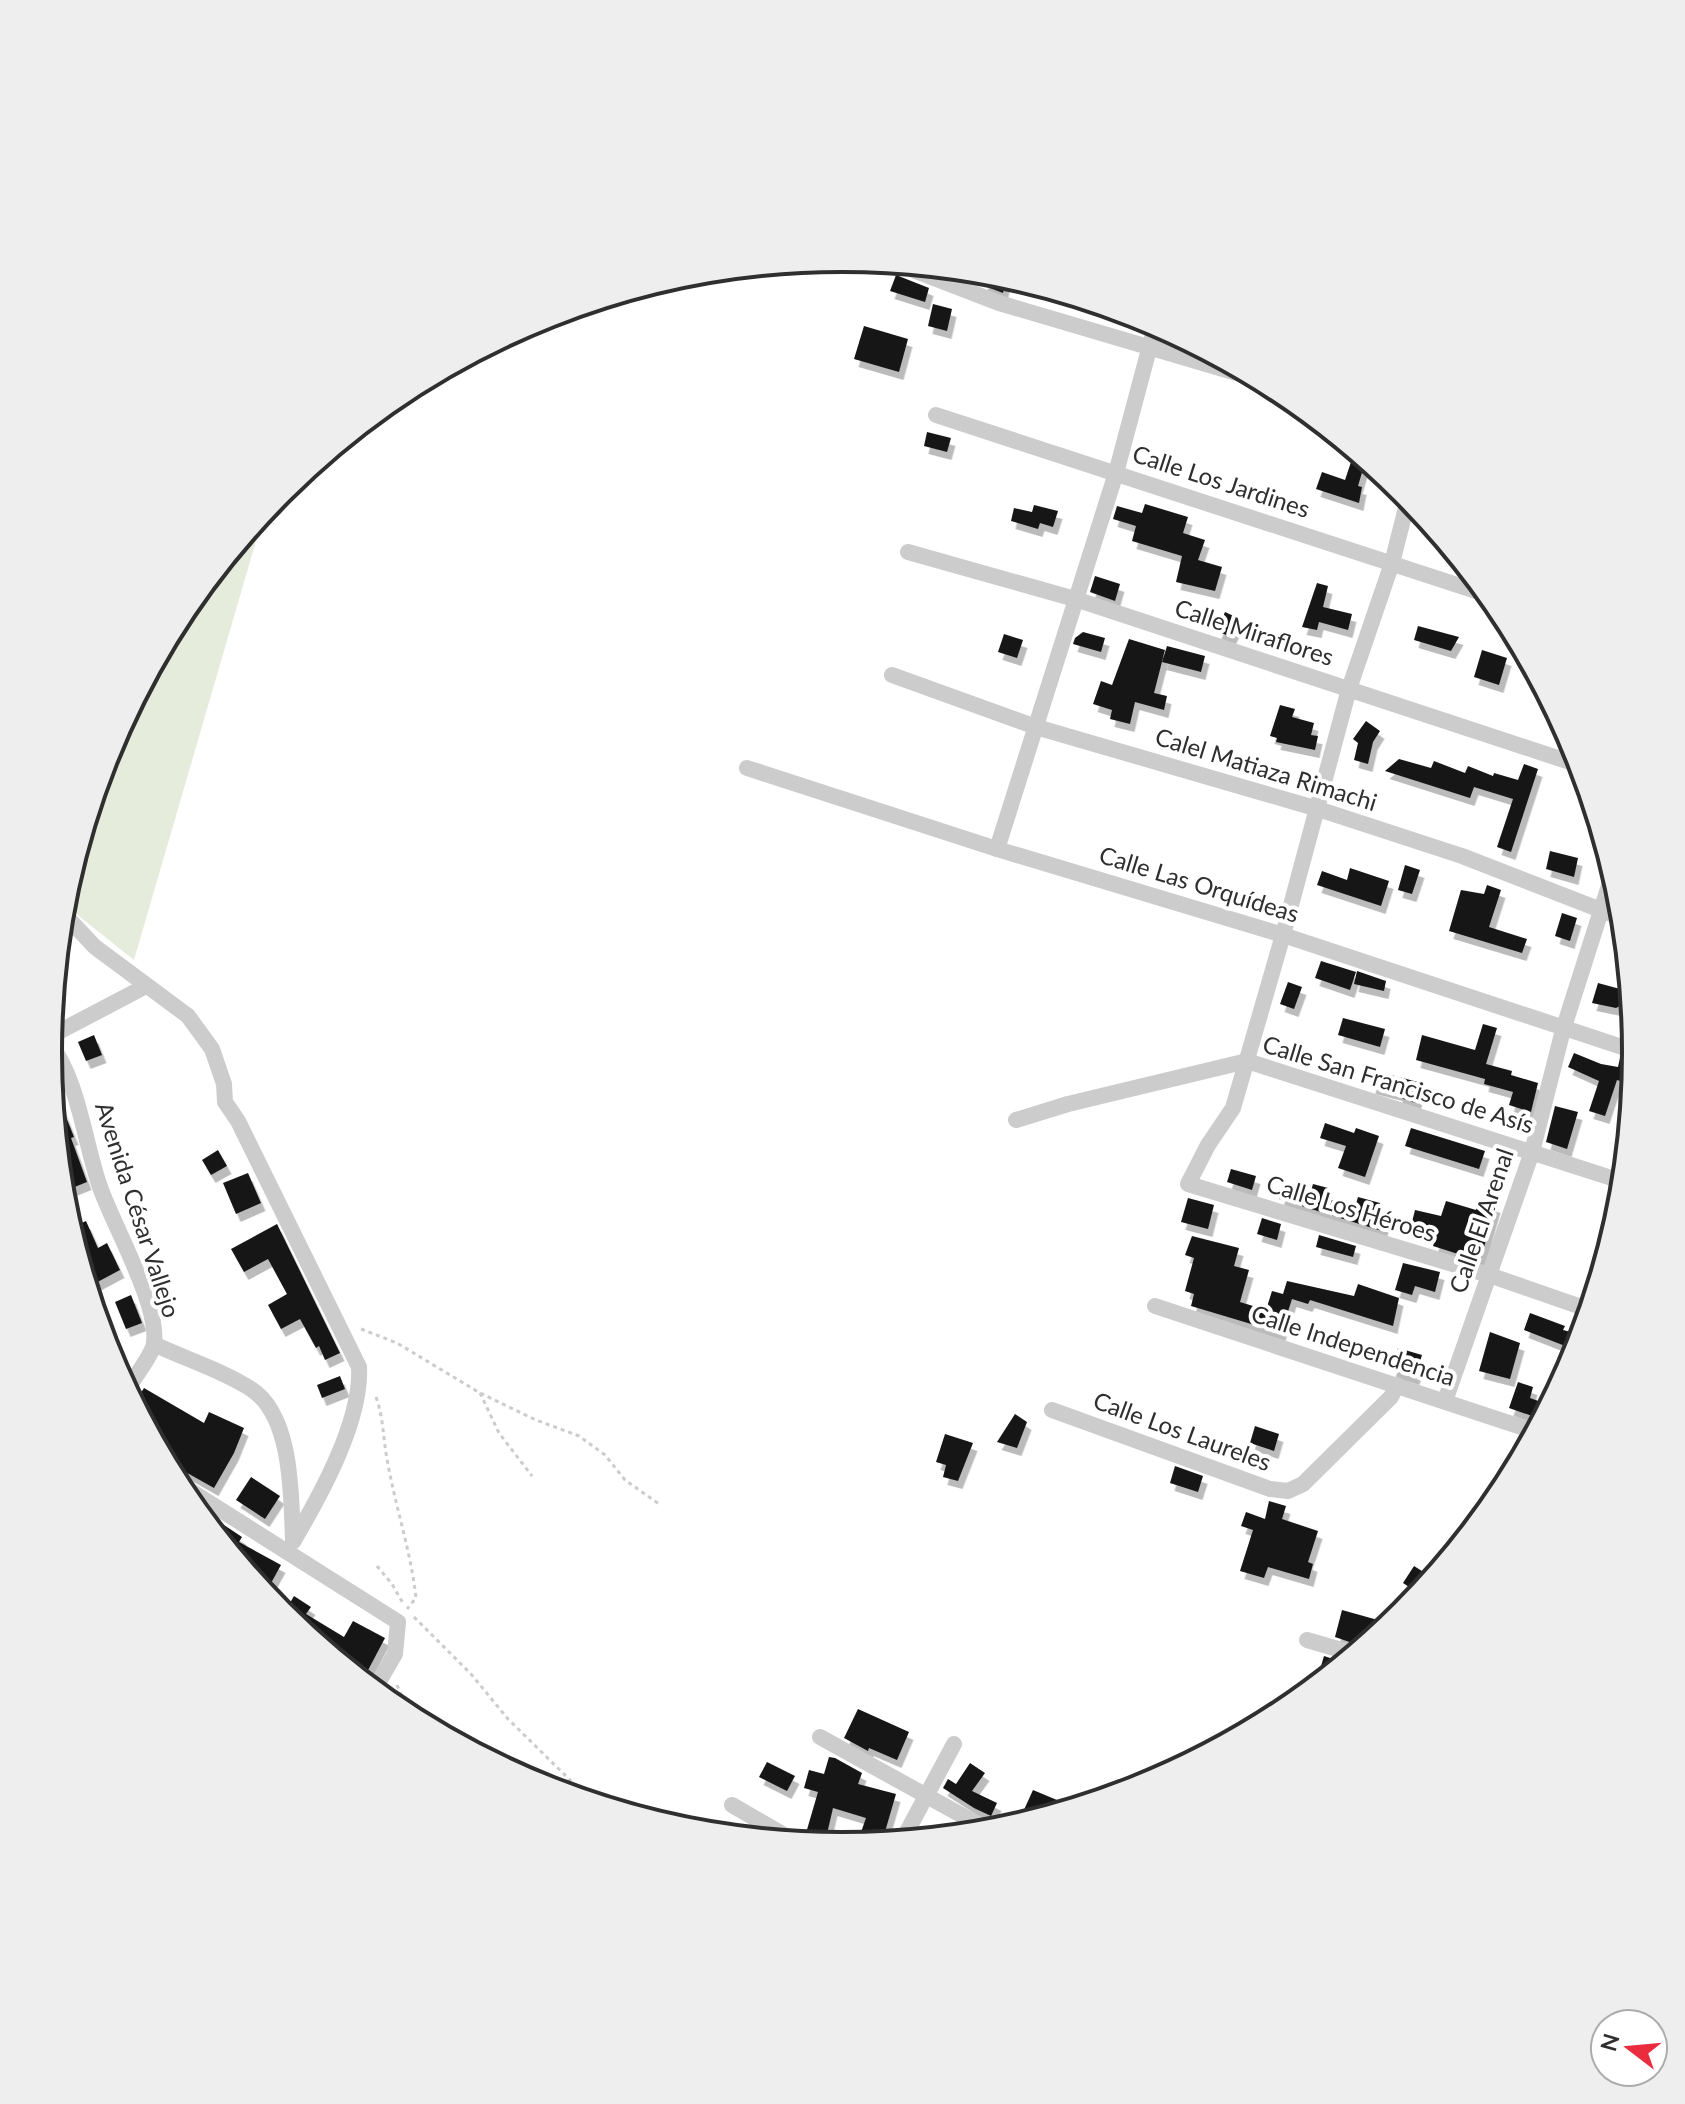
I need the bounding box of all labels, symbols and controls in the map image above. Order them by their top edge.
street label: Calle Los Jardines [1129,438,1314,523]
street label: Calle Miraflores [1171,592,1338,671]
street label: Calel Matiaza Rimachi [1152,721,1381,816]
street label: Calle Las Orquídeas [1096,839,1303,928]
street label: Calle San Francisco de Asís [1260,1029,1537,1139]
street label: Avenida César Vallejo [90,1098,187,1321]
street label: Calle El Arenal [1442,1144,1519,1297]
street label: Calle Los Héroes [1263,1168,1439,1247]
street label: Calle Independencia [1248,1298,1459,1391]
street label: Calle Los Laureles [1090,1385,1275,1476]
north arrow [1589,2008,1669,2088]
text: N [1594,2030,1625,2054]

